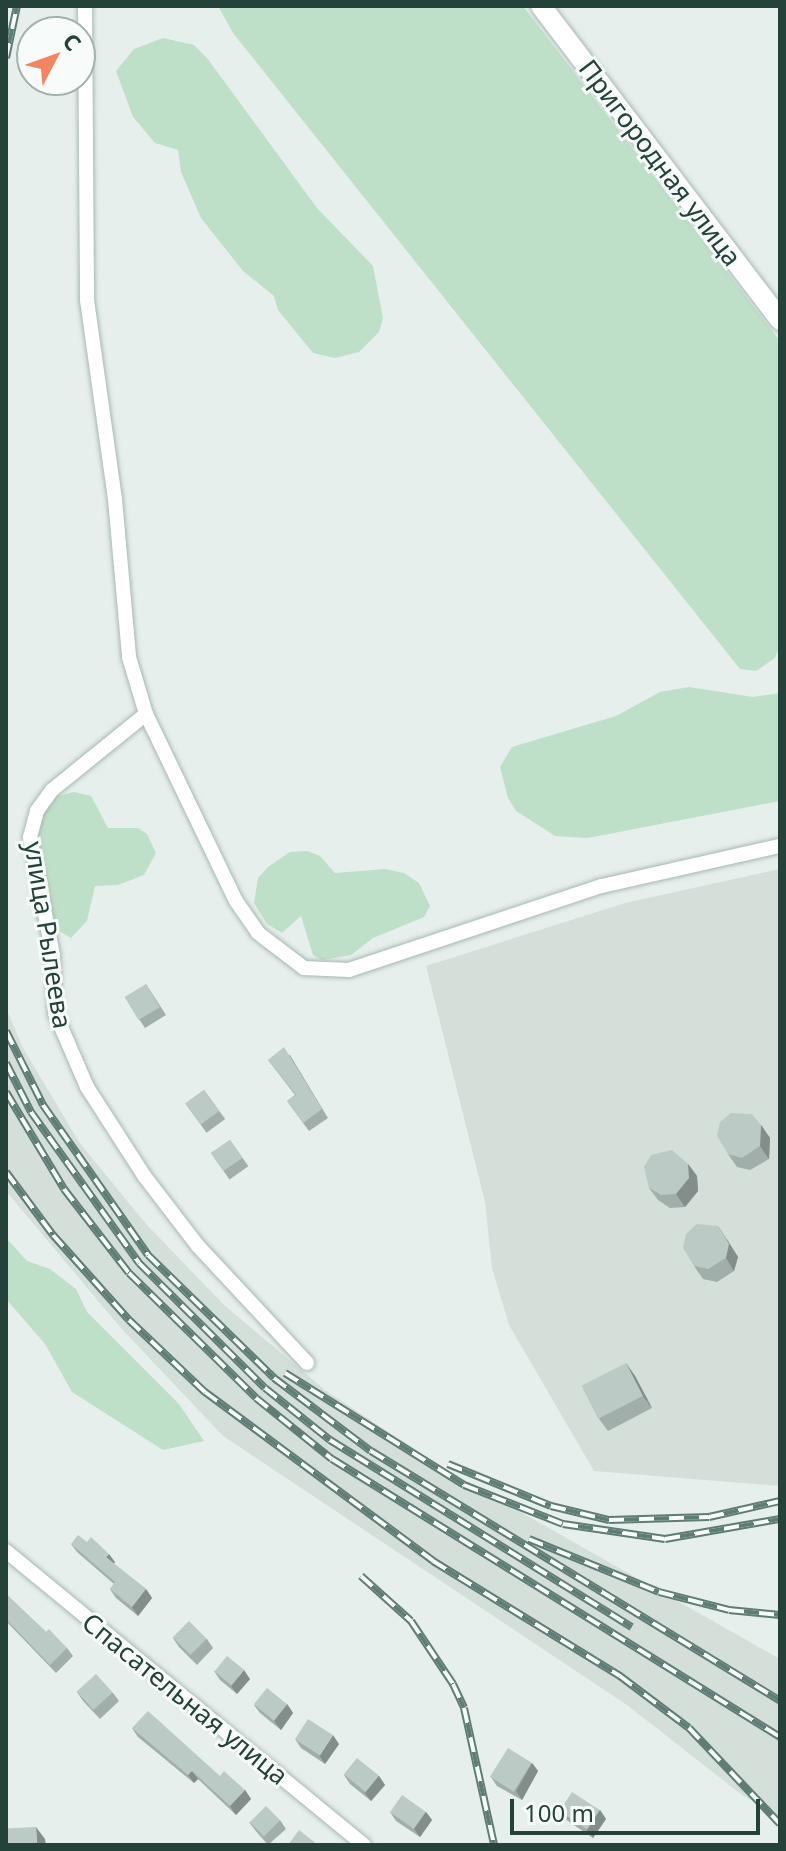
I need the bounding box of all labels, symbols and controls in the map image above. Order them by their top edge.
north arrow [16,16,96,96]
text: С [57,26,89,57]
street label: Пригородная улица [572,54,748,272]
street label: улица Рылеева [18,839,78,1031]
street label: Спасательная улица [76,1607,294,1791]
scale bar [514,1783,764,1833]
text: 100 m [524,1796,594,1829]

